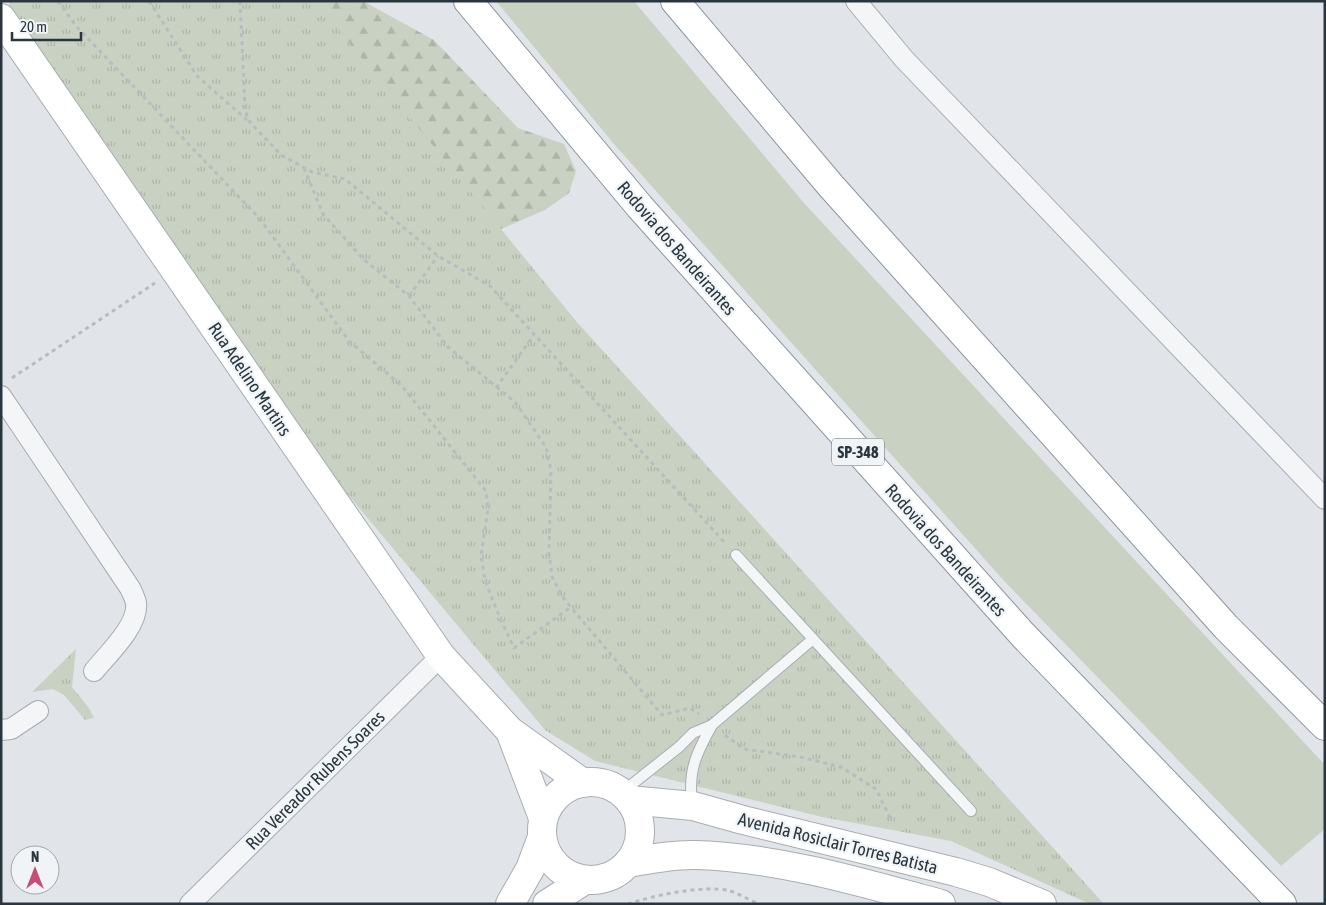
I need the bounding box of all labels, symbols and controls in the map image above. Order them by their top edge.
scale bar [12,10,81,42]
text: 20 m [20,18,47,35]
street label: Rodovia dos Bandeirantes [613,177,741,319]
street label: Rua Adelino Martins [204,318,296,440]
road number: SP-348 [832,438,884,466]
street label: Rodovia dos Bandeirantes [881,480,1011,620]
street label: Rua Vereador Rubens Soares [241,706,389,854]
street label: Avenida Rosiclair Torres Batista [736,808,940,878]
north arrow [10,845,60,895]
text: N [31,849,39,865]

